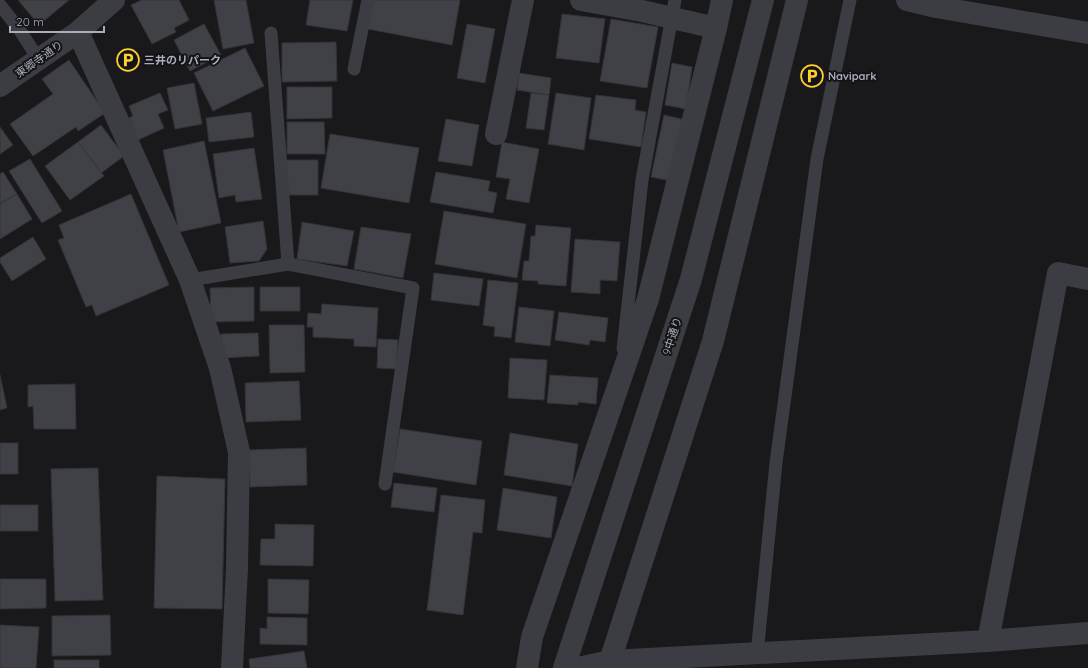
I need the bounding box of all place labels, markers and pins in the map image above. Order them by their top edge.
parking icon: 三井のリパーク [115,47,141,73]
place label: 三井のリパーク [144,53,221,67]
parking icon: Navipark [799,63,825,89]
place label: Navipark [828,69,877,83]

